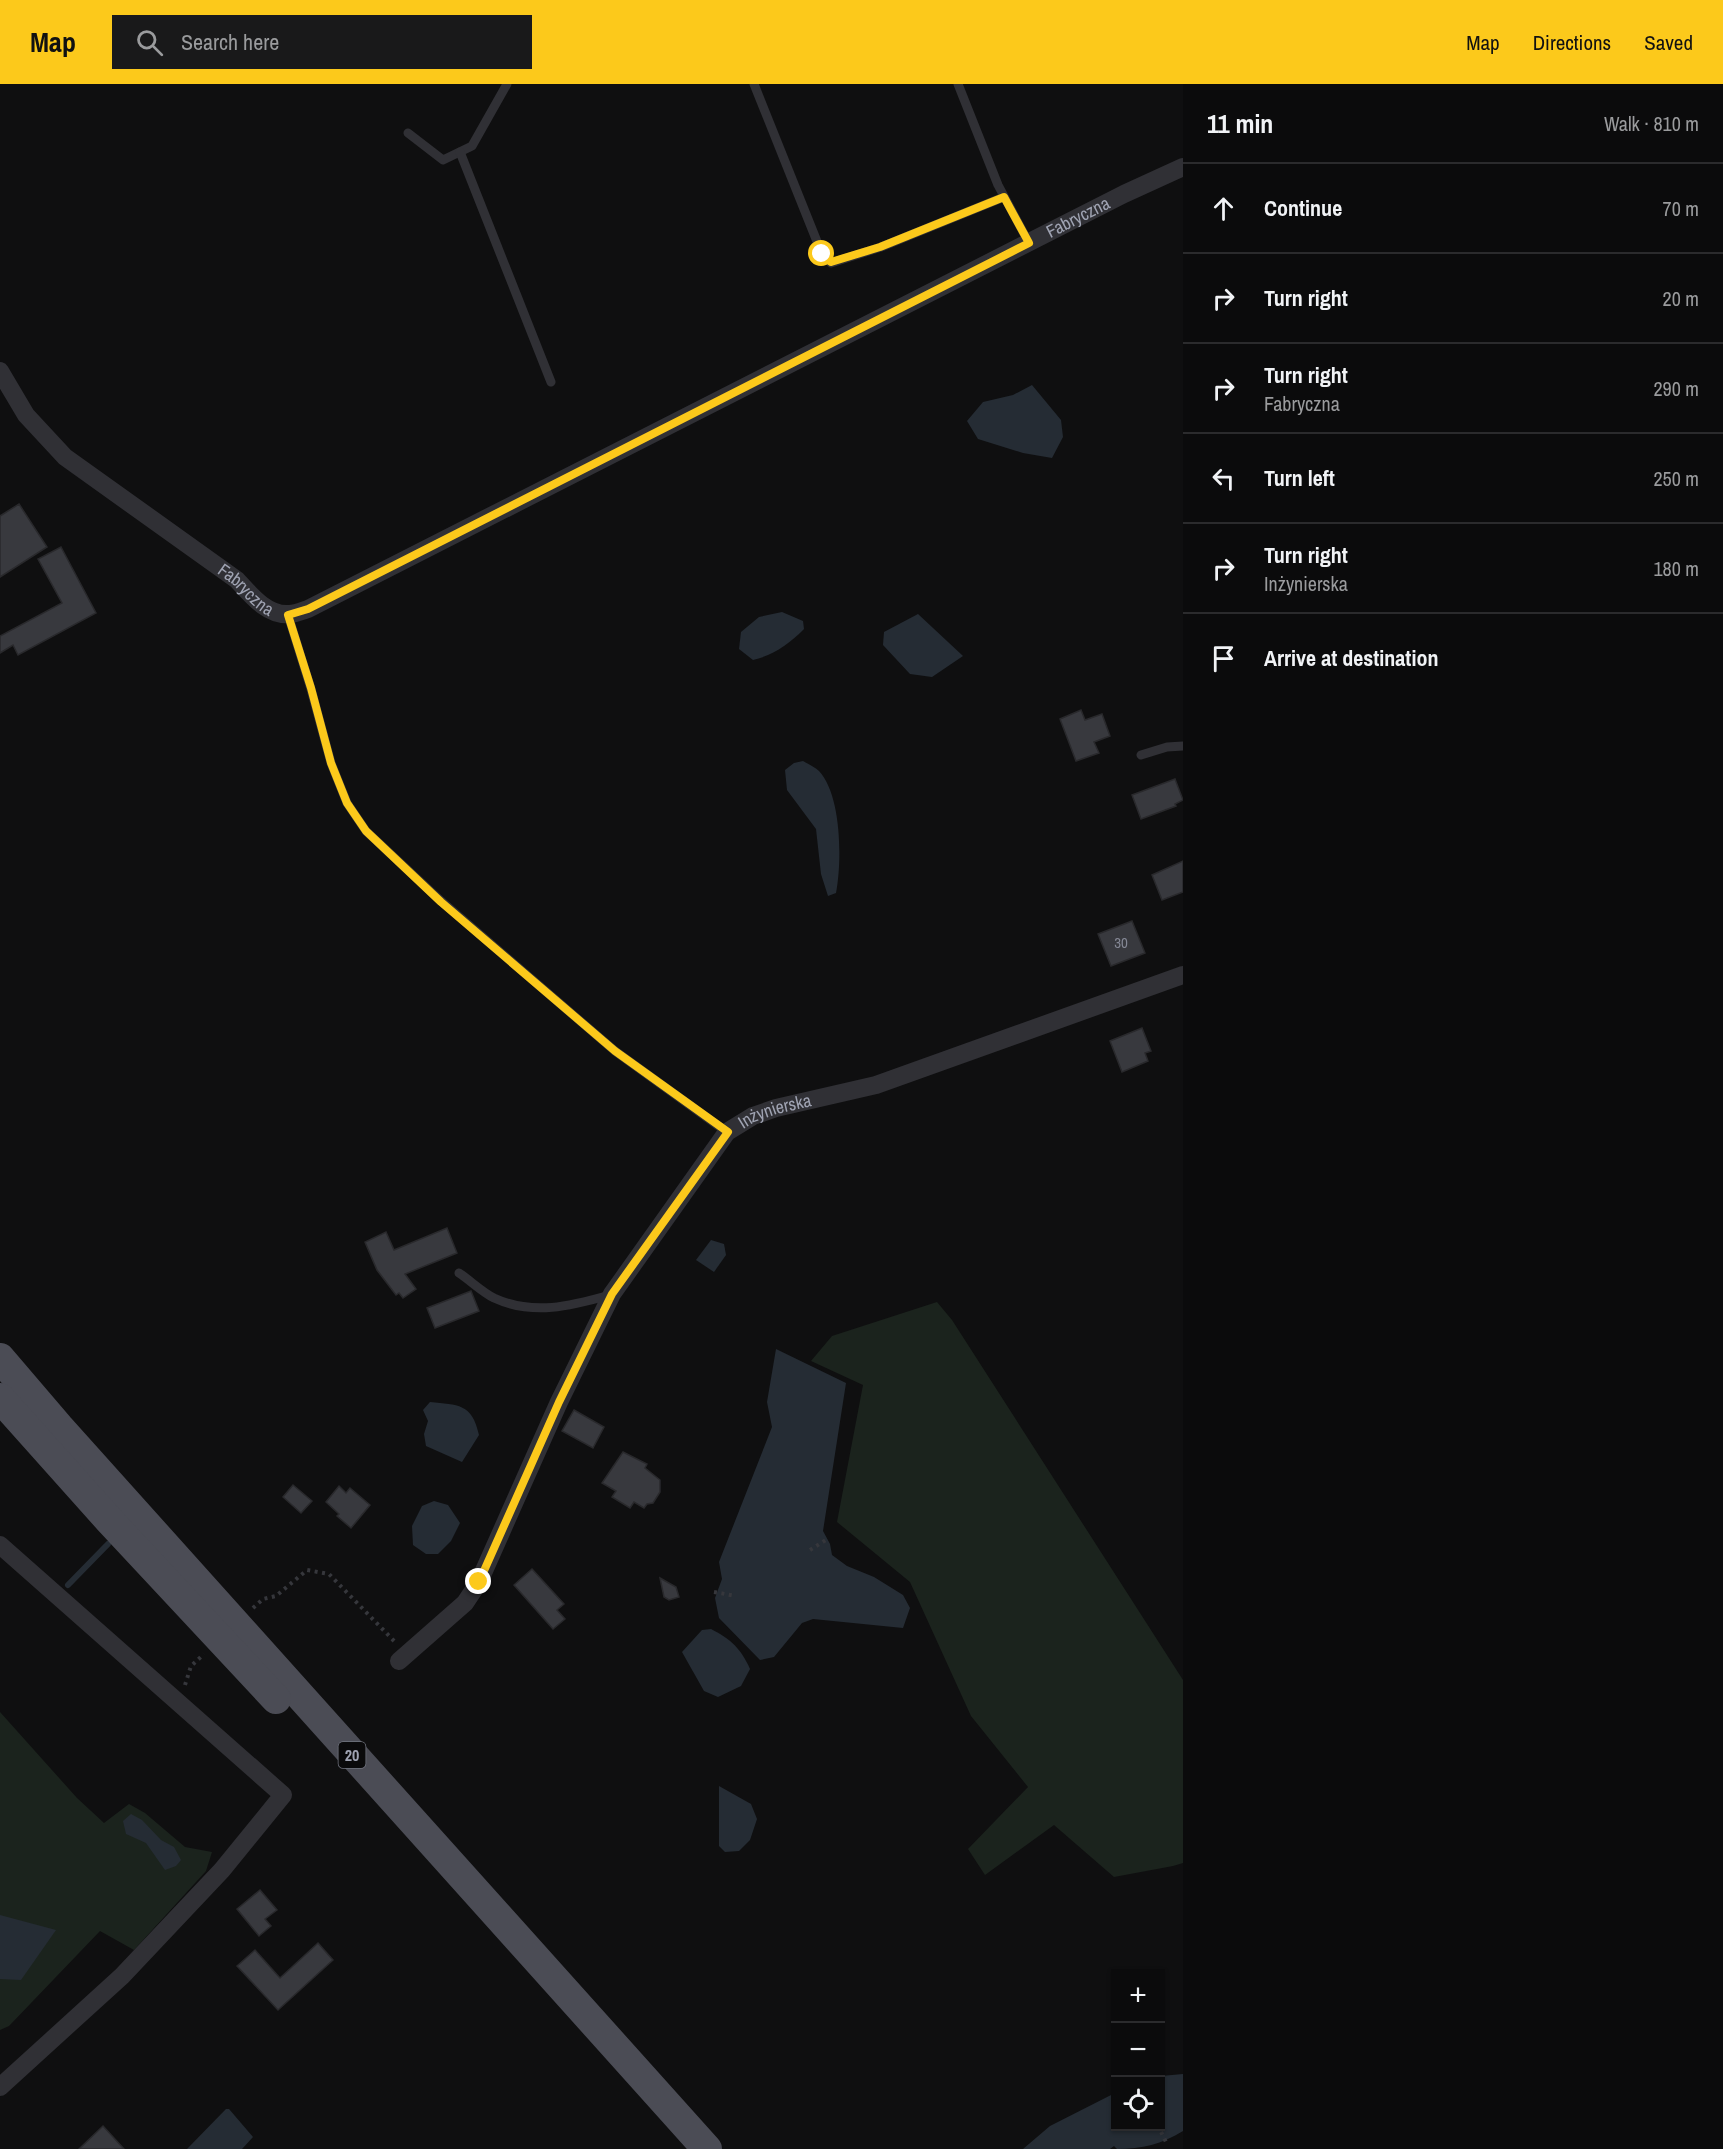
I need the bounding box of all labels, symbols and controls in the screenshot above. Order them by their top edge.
search box [112,15,532,69]
text: Map [30,23,76,61]
icon: search [133,26,166,59]
text: Search here [181,27,279,57]
text: Map [1466,28,1500,57]
text: Directions [1533,28,1611,57]
text: Saved [1644,28,1693,57]
text: 11 min [1207,106,1273,141]
text: Walk · 810 m [1604,110,1699,137]
street label: Fabryczna [1042,190,1114,244]
icon: ahead [1207,192,1240,225]
text: Continue [1264,193,1342,223]
text: 70 m [1663,195,1699,222]
route start [808,240,834,266]
icon: right [1207,282,1240,315]
text: Turn right [1264,283,1348,313]
text: 20 m [1663,285,1699,312]
text: Turn right [1264,360,1348,390]
icon: right [1207,372,1240,405]
text: 290 m [1653,375,1699,402]
text: Fabryczna [1264,390,1340,417]
icon: left [1207,462,1240,495]
text: Turn left [1264,463,1335,493]
text: 250 m [1653,465,1699,492]
text: Turn right [1264,540,1348,570]
icon: right [1207,552,1240,585]
text: 180 m [1653,555,1699,582]
street label: Fabryczna [213,557,279,622]
text: Inżynierska [1264,570,1348,597]
icon: arrive [1207,642,1240,675]
text: Arrive at destination [1264,643,1438,673]
house number: 30 [1114,932,1128,953]
street label: Inżynierska [733,1087,814,1134]
route end [465,1568,491,1594]
road number: 20 [338,1742,366,1768]
map controls [1111,1969,1165,2131]
button: + [1111,1969,1165,2023]
button: − [1111,2023,1165,2077]
button: locate [1111,2077,1165,2131]

